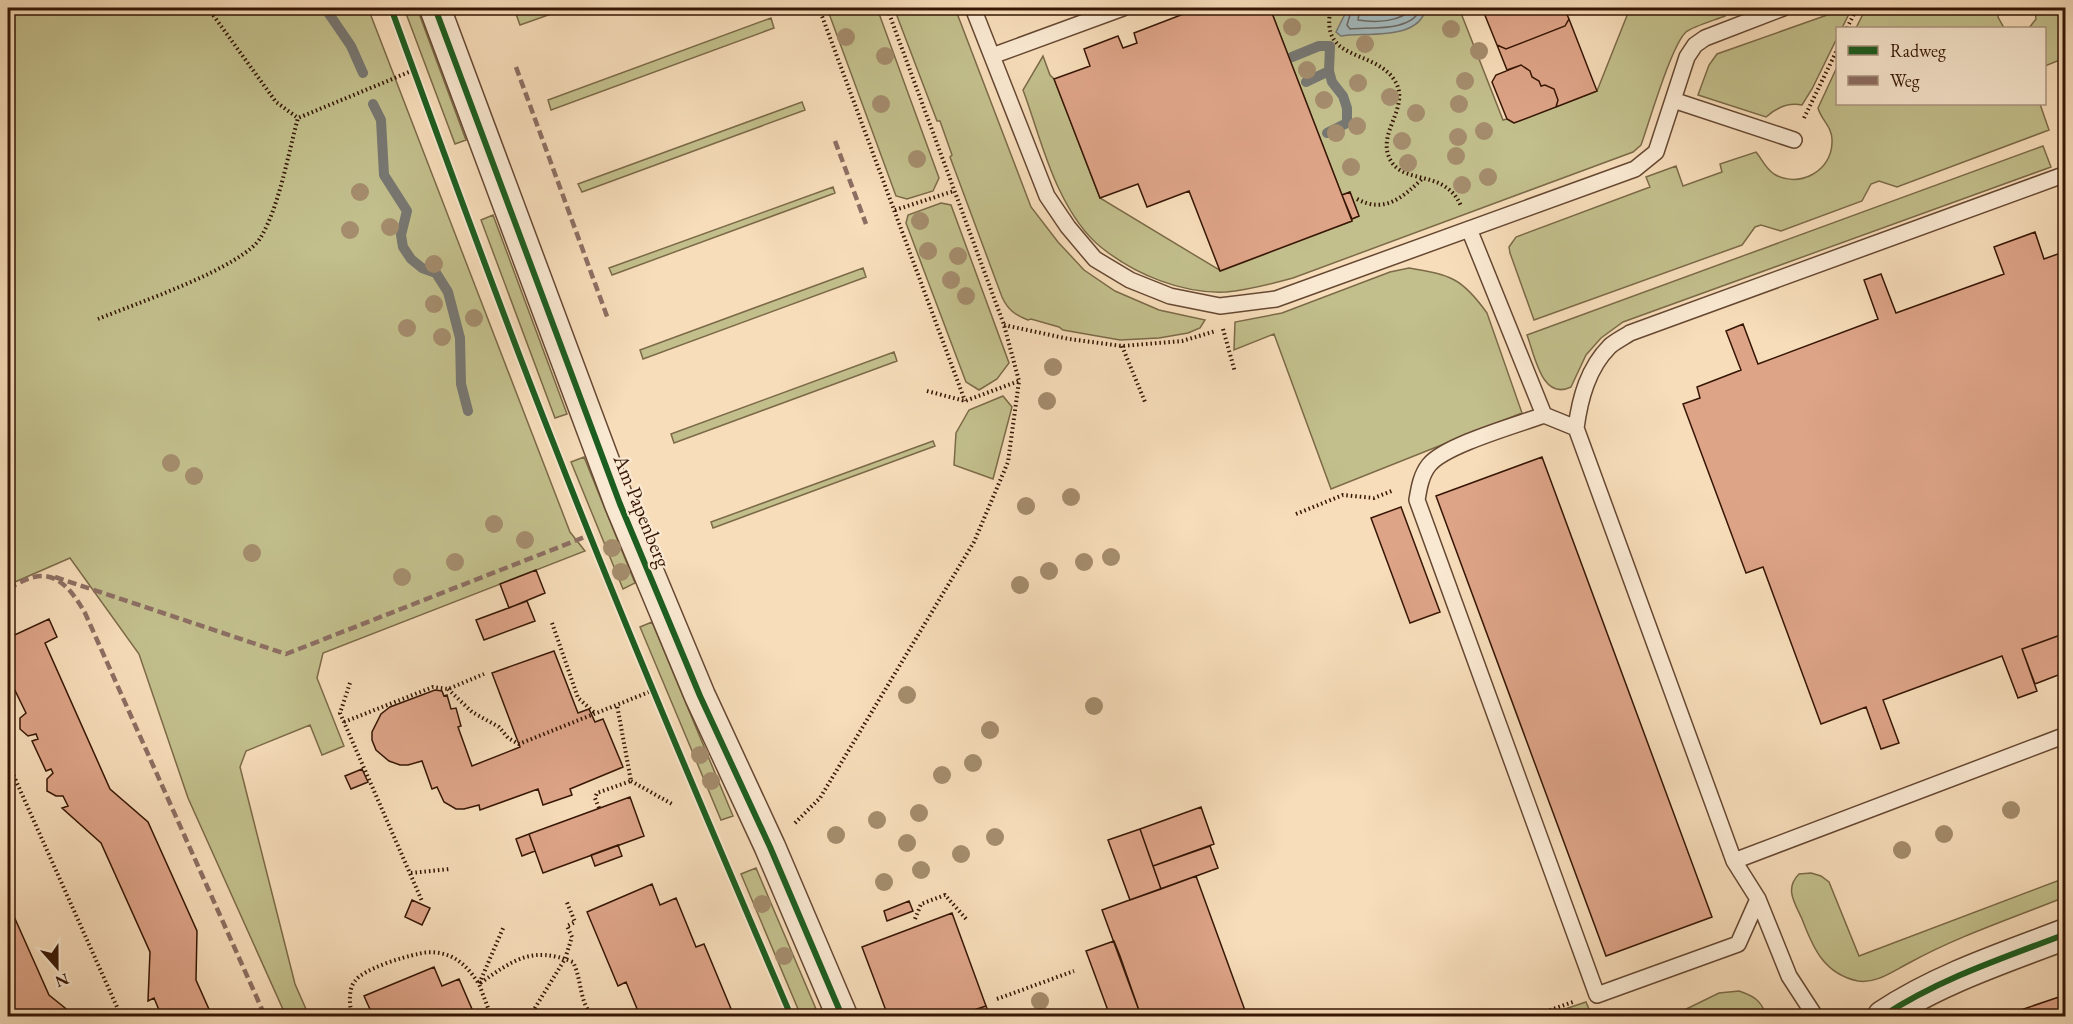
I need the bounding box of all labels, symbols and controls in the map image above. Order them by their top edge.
legend [1836,27,2046,105]
text: Radweg [1890,39,1946,62]
text: Weg [1890,69,1920,92]
street label: Am Papenberg [607,450,678,572]
north arrow [27,937,87,997]
text: N [52,968,72,993]

